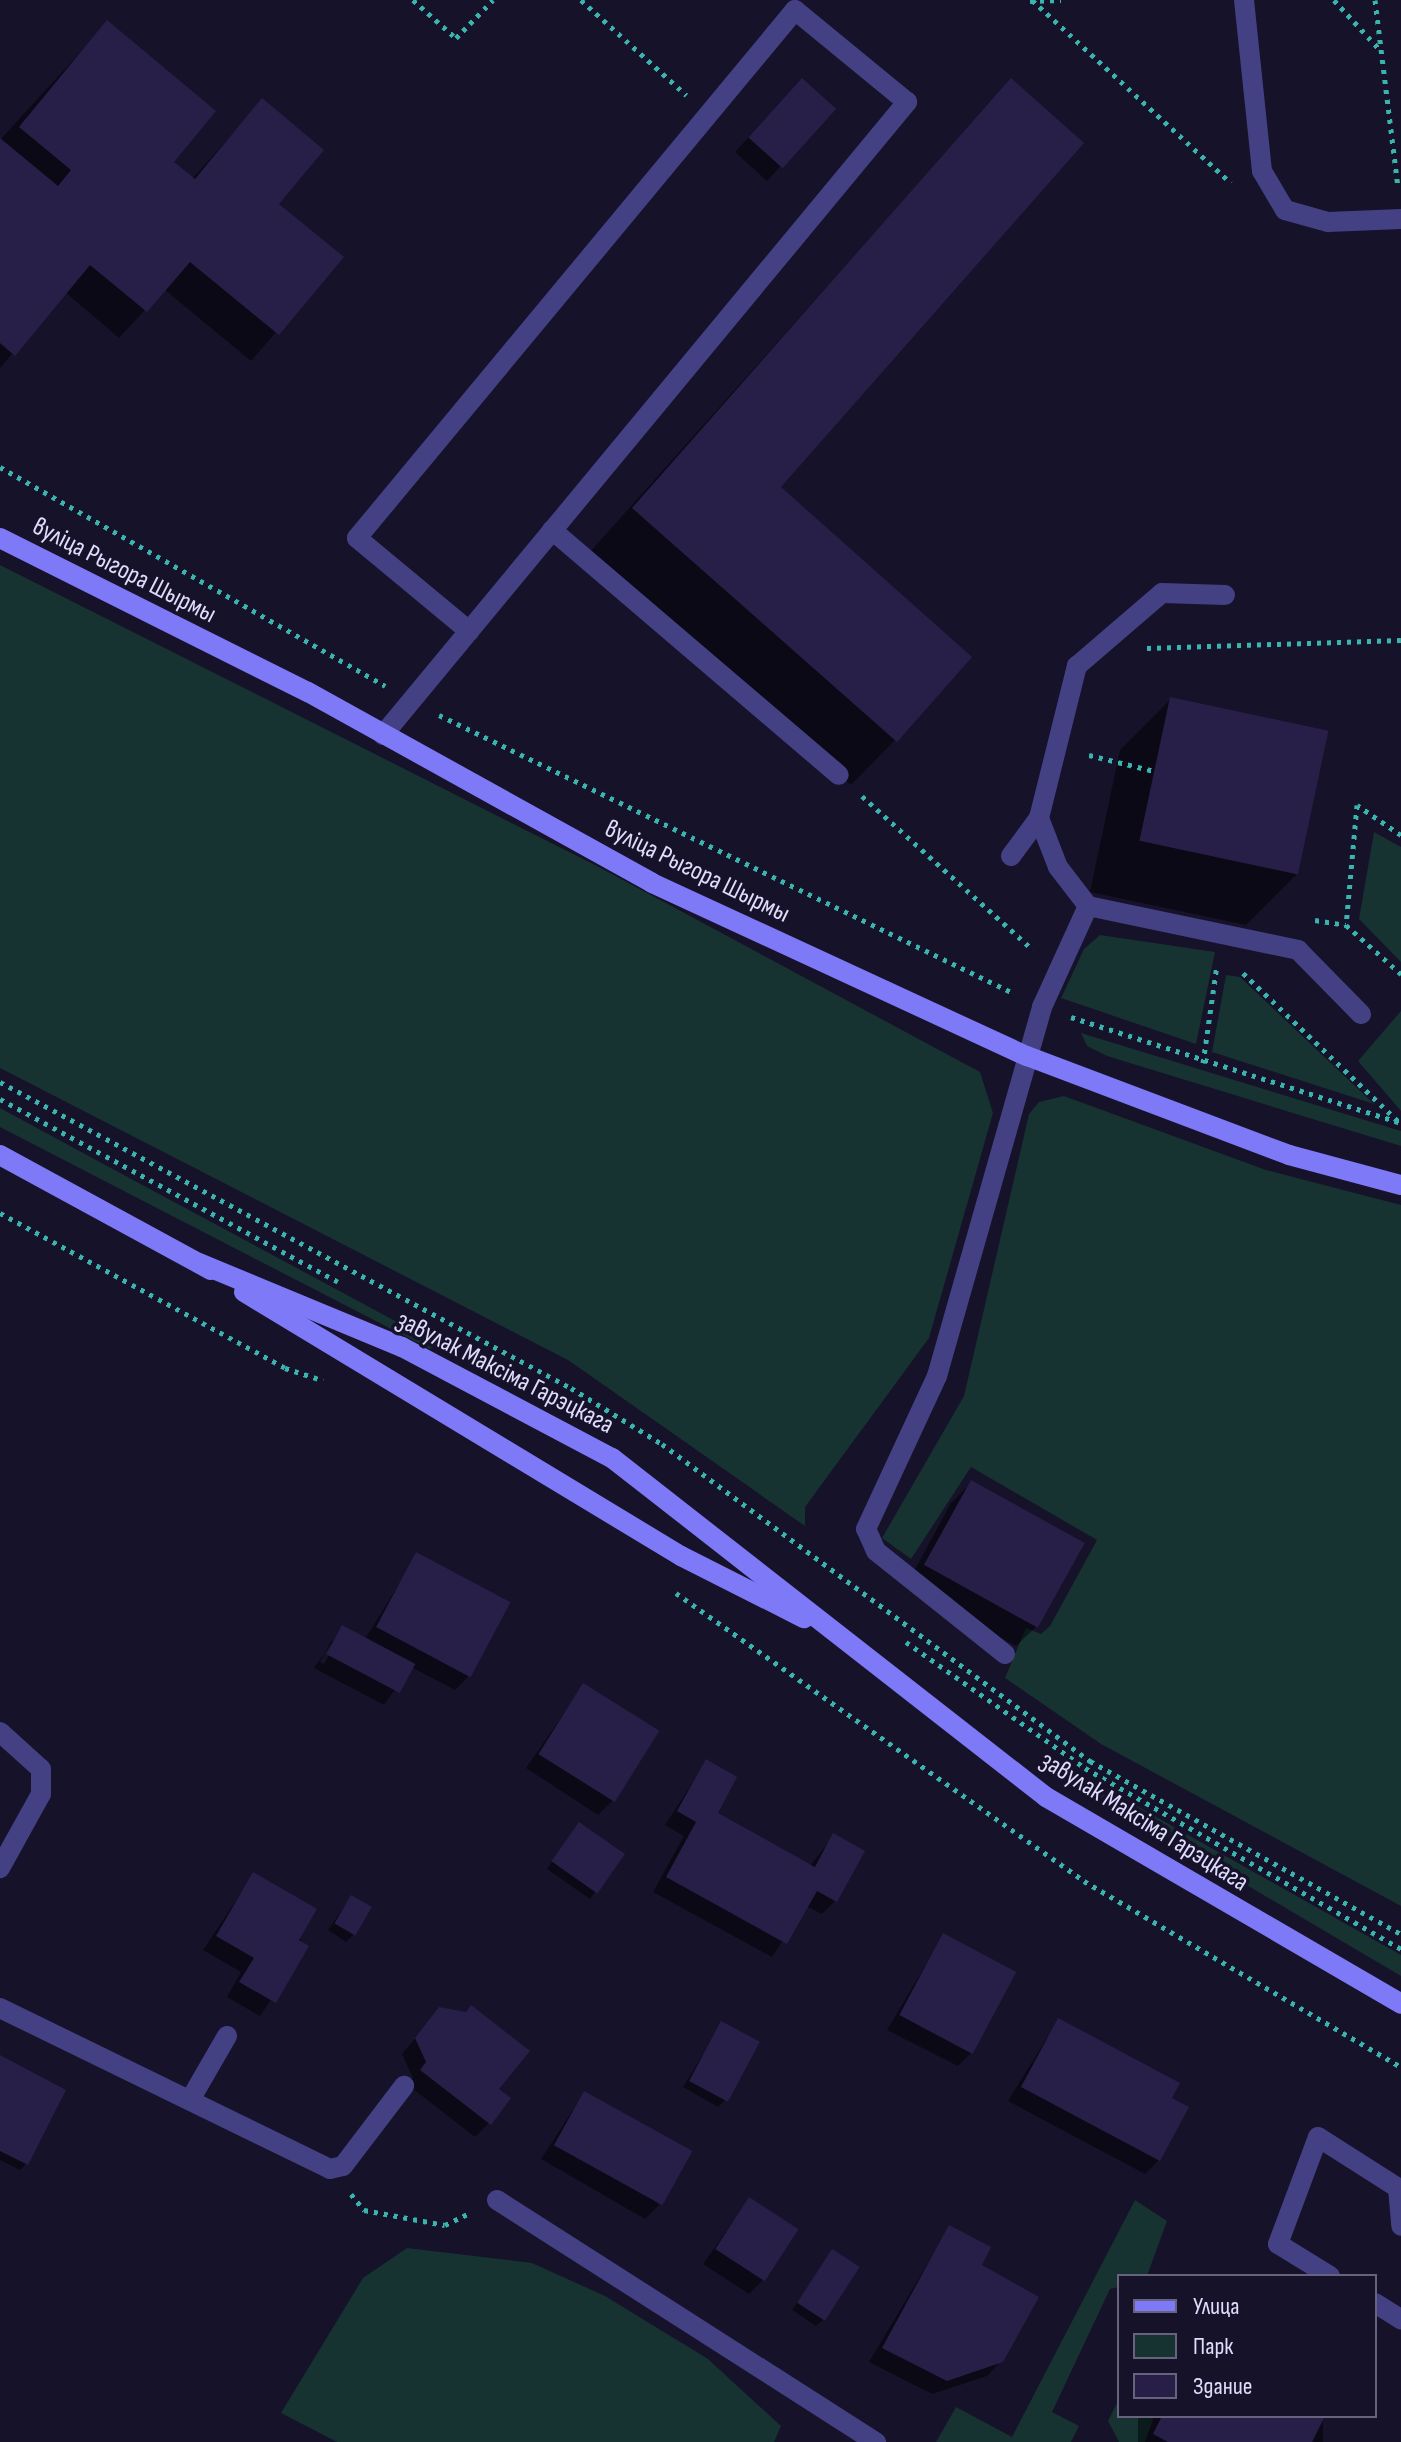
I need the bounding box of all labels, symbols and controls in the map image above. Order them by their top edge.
street label: вуліца Рыгора Шырмы [27,511,221,631]
street label: вуліца Рыгора Шырмы [599,814,795,930]
street label: завулак Максіма Гарэцкага [391,1305,619,1441]
street label: завулак Максіма Гарэцкага [1034,1745,1254,1899]
legend [1117,2274,1377,2418]
text: Улица [1193,2292,1239,2321]
text: Парк [1193,2332,1233,2361]
text: Здание [1193,2372,1252,2401]

